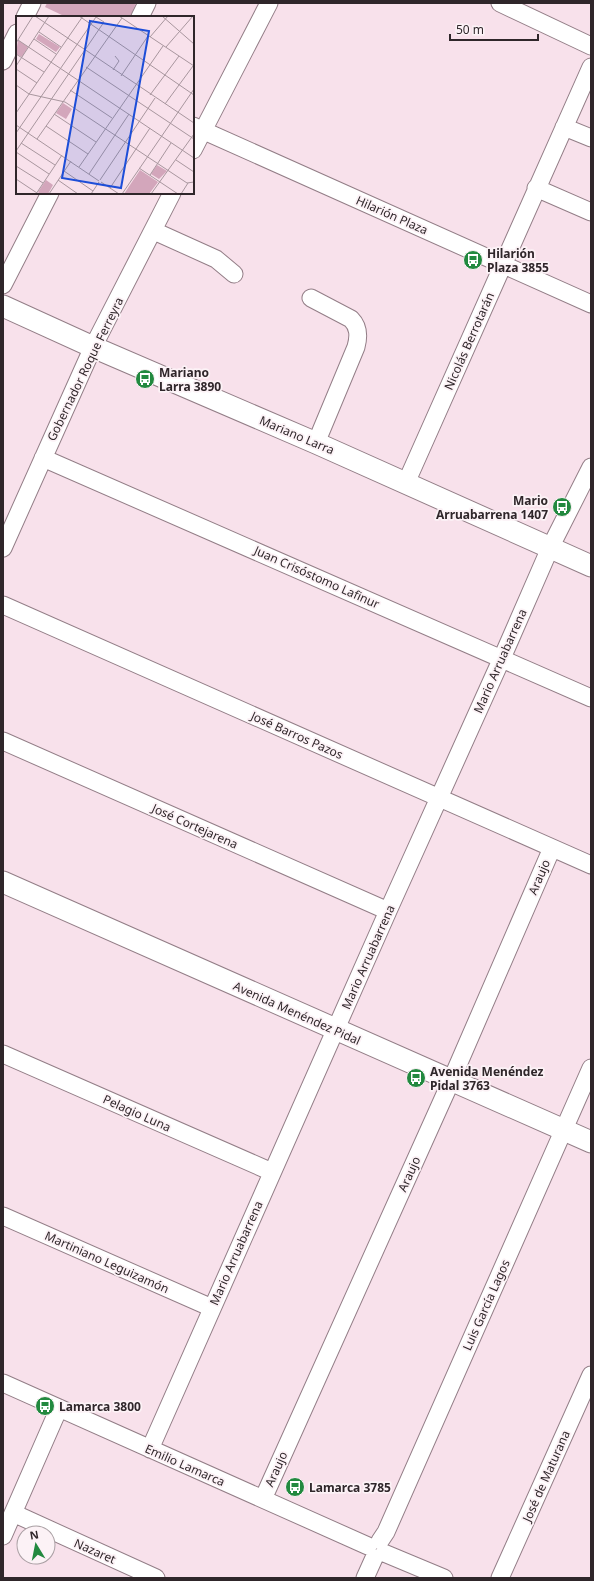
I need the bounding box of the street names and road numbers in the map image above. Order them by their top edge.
street label: Hilarión Plaza [353,192,431,238]
street label: Nicolás Berrotarán [440,289,498,393]
street label: Gobernador Roque Ferreyra [43,294,127,444]
street label: Mariano Larra [257,412,337,458]
street label: Juan Crisóstomo Lafinur [251,541,382,612]
street label: Mario Arruabarrena [469,606,531,716]
street label: José Barros Pazos [247,707,346,763]
street label: José Cortejarena [148,799,241,853]
street label: Araujo [524,857,554,897]
street label: Mario Arruabarrena [337,902,399,1012]
street label: Avenida Menéndez Pidal [231,977,363,1049]
street label: Pelagio Luna [100,1090,174,1136]
street label: Araujo [394,1154,424,1194]
street label: Mario Arruabarrena [205,1198,267,1308]
street label: Martiniano Leguizamón [42,1227,172,1297]
street label: Luis García Lagos [458,1257,514,1353]
street label: José de Maturana [518,1428,574,1525]
street label: Emilio Lamarca [142,1440,228,1490]
street label: Araujo [261,1449,291,1489]
street label: Nazaret [71,1534,119,1568]

